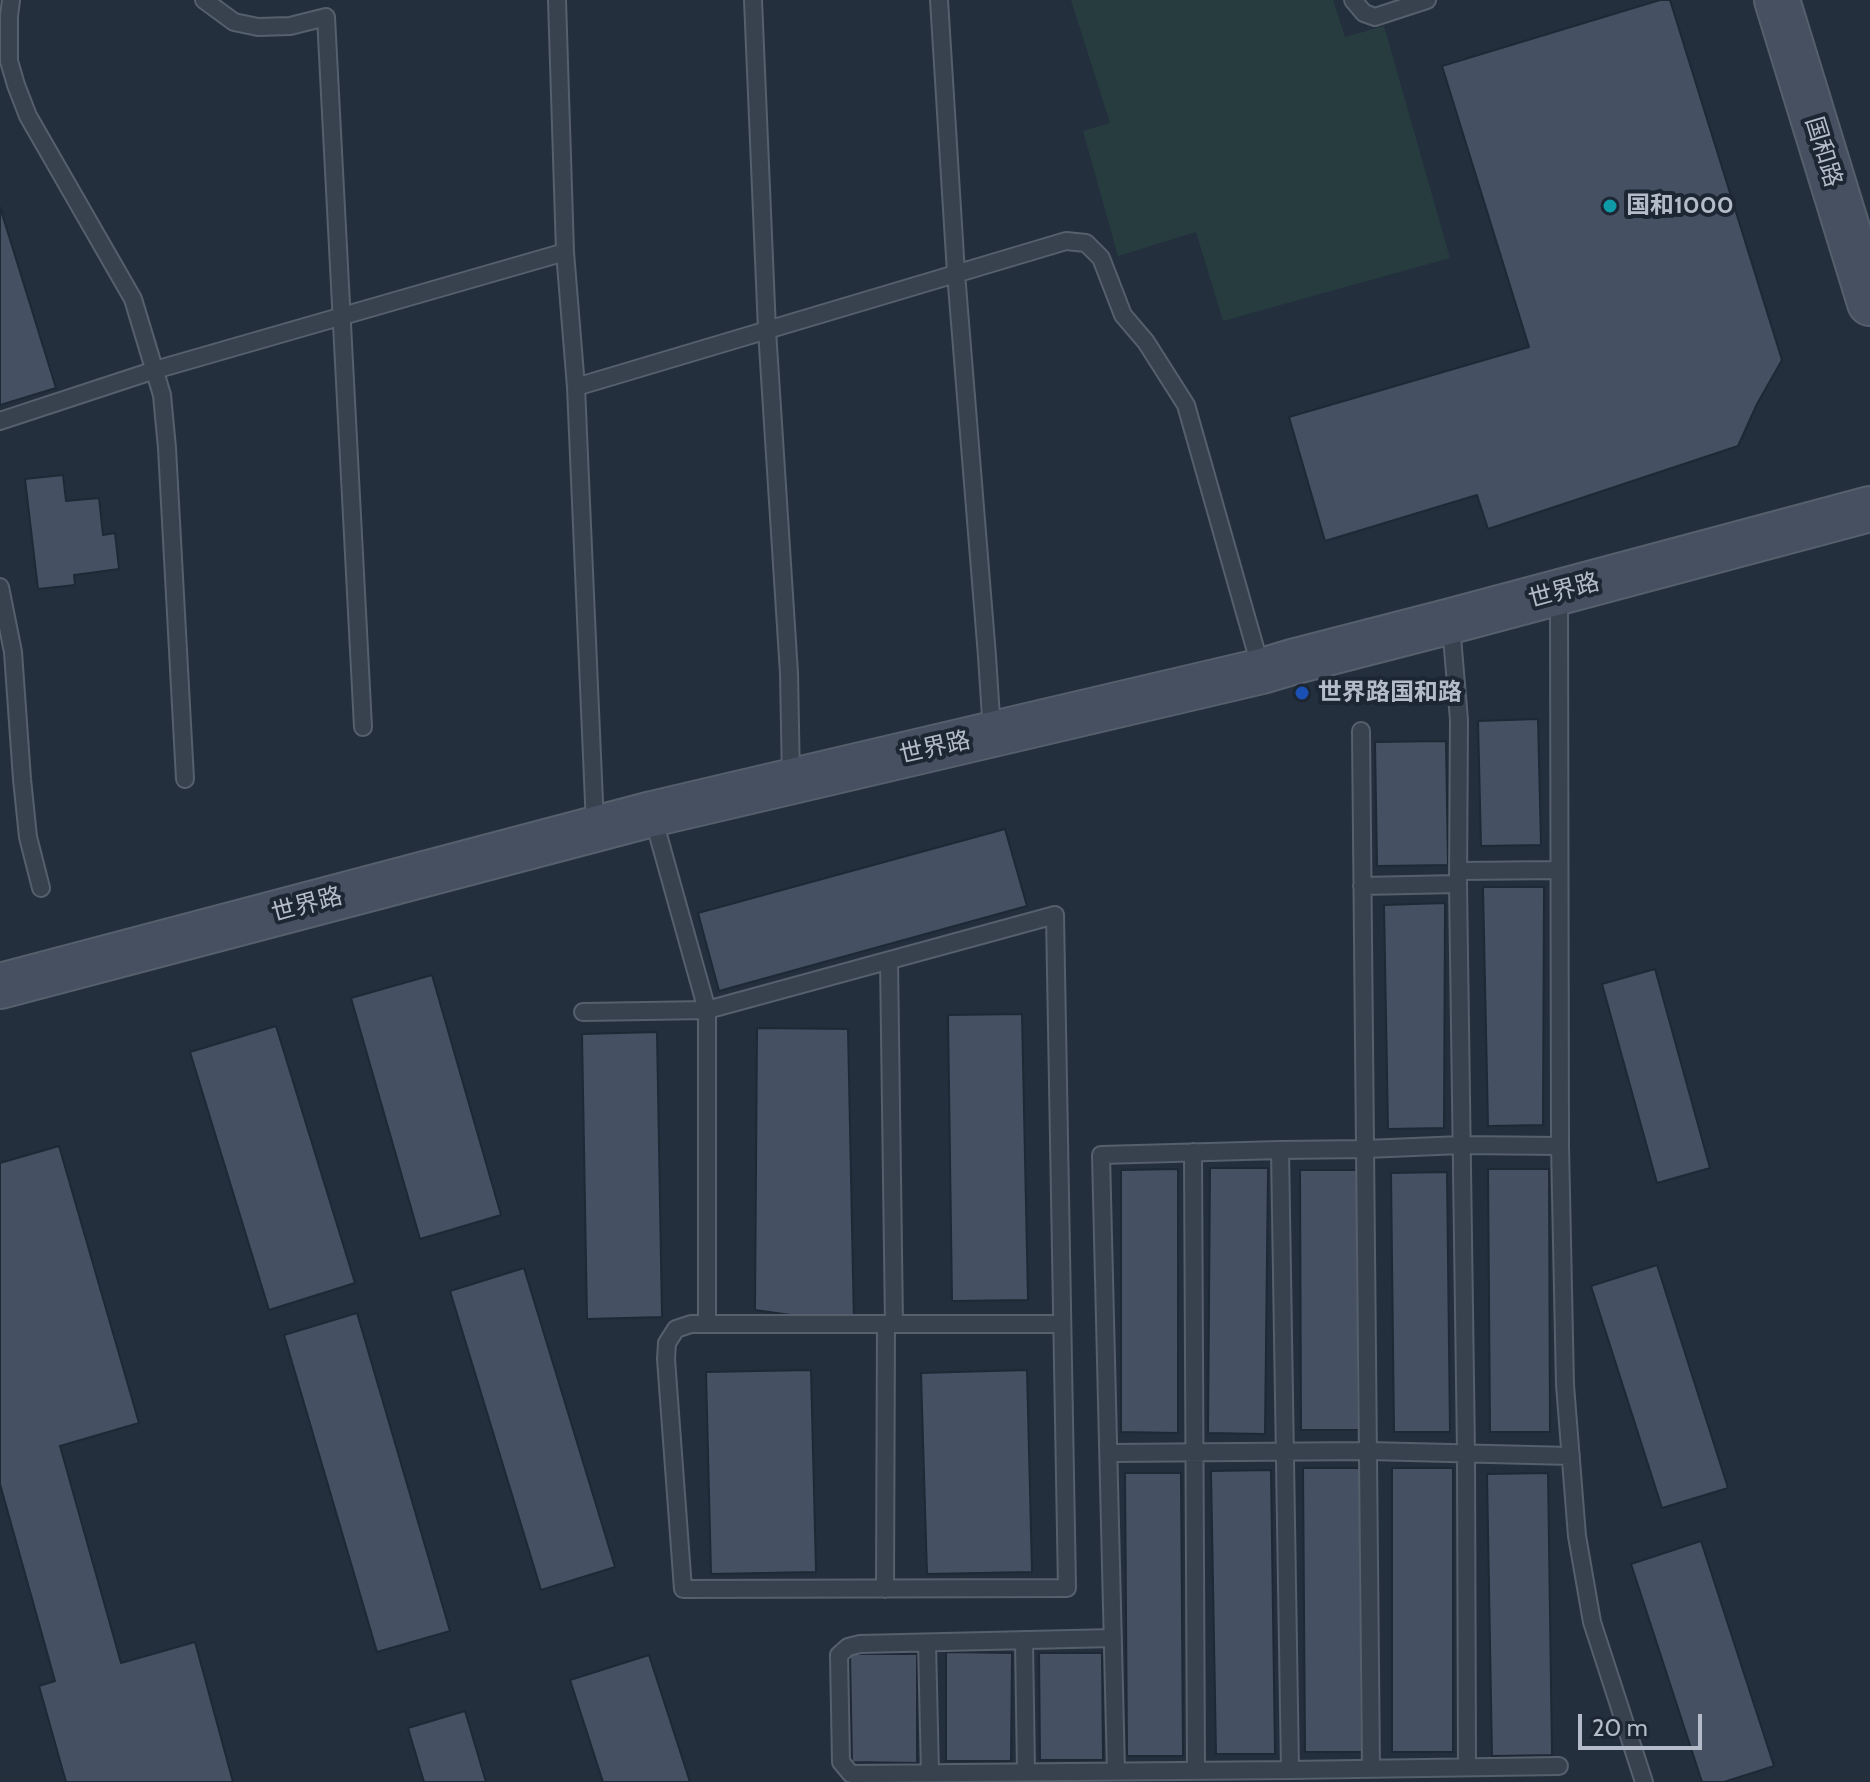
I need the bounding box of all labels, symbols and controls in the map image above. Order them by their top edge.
street label: 国和路 [1799,113,1847,191]
place label: 国和1000 [1626,192,1734,220]
marker: 国和1000 [1601,197,1619,215]
street label: 世界路 [1525,568,1603,614]
place label: 世界路国和路 [1318,679,1462,707]
marker: 世界路国和路 [1293,684,1311,702]
street label: 世界路 [897,726,973,770]
street label: 世界路 [268,882,346,928]
scale bar [1582,1698,1706,1748]
text: 20 m [1592,1713,1648,1742]

